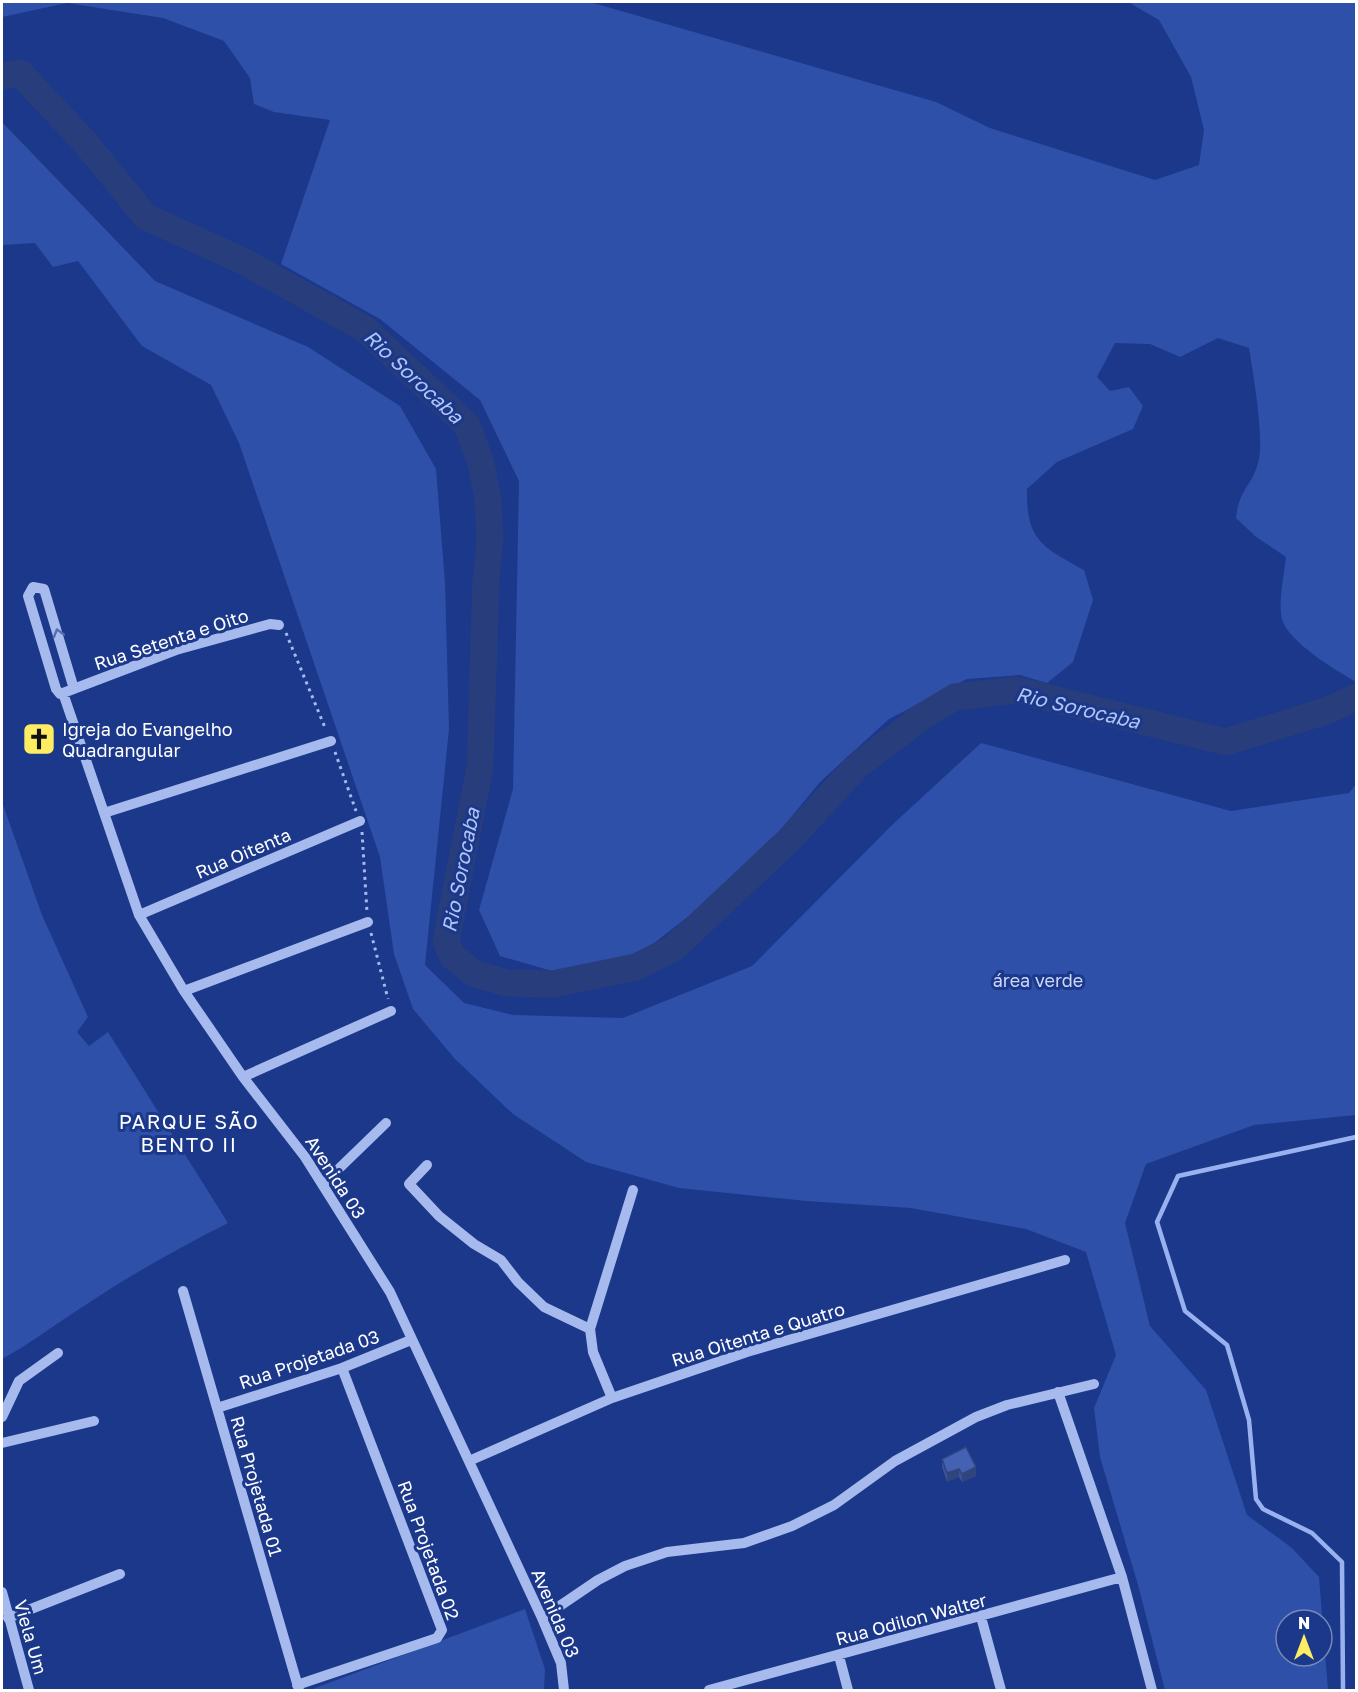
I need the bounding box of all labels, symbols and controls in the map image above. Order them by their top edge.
water label: Rio Sorocaba [360,324,469,428]
street label: Rua Setenta e Oito [91,604,251,674]
one-way arrow [53,628,65,638]
water label: Rio Sorocaba [1014,681,1143,733]
place label: Igreja do Evangelho Quadrangular [62,718,233,761]
church icon: Igreja do Evangelho Quadrangular [21,721,57,757]
water label: Rio Sorocaba [436,805,484,934]
street label: Rua Oitenta [192,823,294,883]
park label: área verde [993,969,1083,991]
district label: PARQUE SÃO BENTO II [119,1109,259,1156]
street label: Avenida 03 [301,1131,371,1223]
street label: Rua Oitenta e Quatro [669,1297,847,1371]
street label: Rua Projetada 03 [236,1325,382,1393]
street label: Rua Projetada 01 [226,1413,288,1559]
street label: Rua Projetada 02 [394,1477,464,1623]
street label: Avenida 03 [527,1565,585,1661]
street label: Rua Odilon Walter [833,1588,989,1650]
street label: Viela Um [10,1597,52,1677]
north arrow [1274,1608,1334,1668]
text: N [1298,1613,1310,1633]

